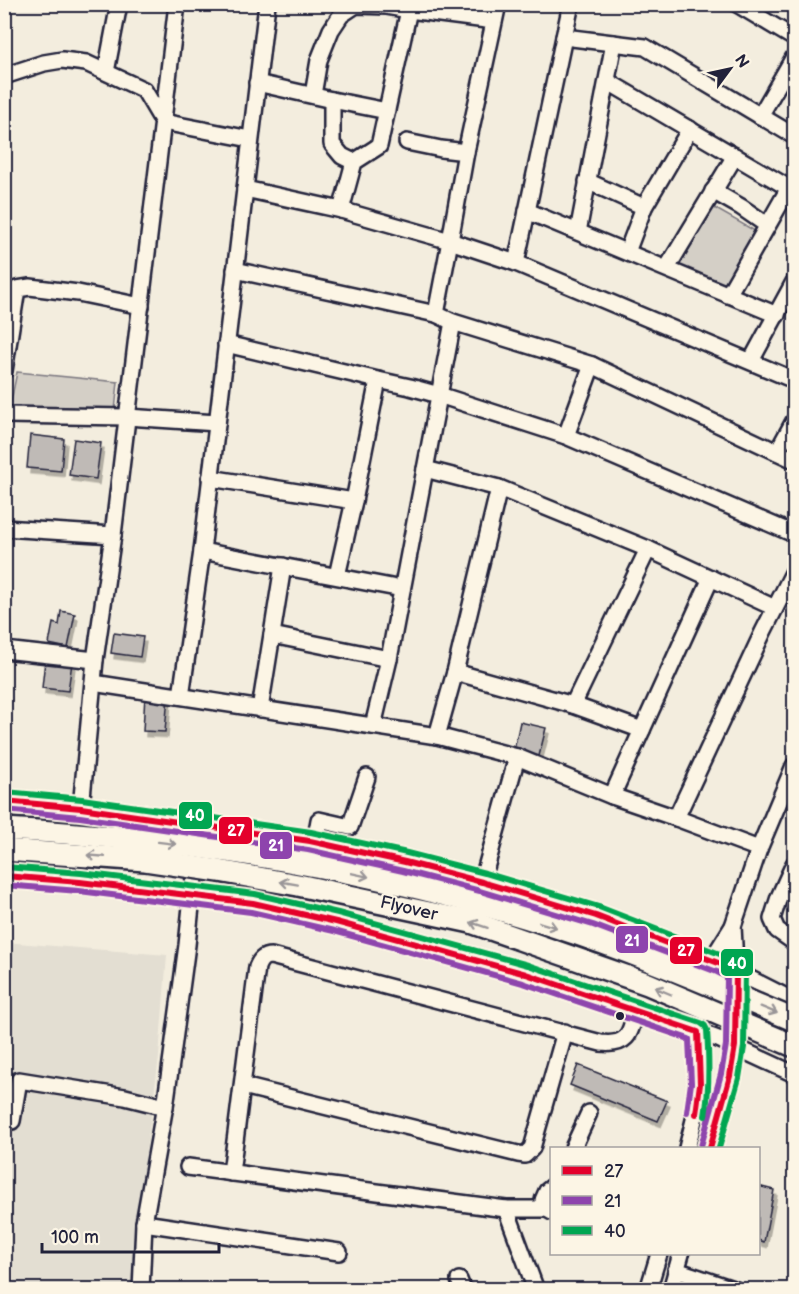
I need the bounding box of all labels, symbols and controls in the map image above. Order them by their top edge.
north arrow [700,39,760,99]
text: N [730,51,753,72]
line badge: 40 [178,801,213,830]
text: 40 [185,807,205,826]
line badge: 27 [218,816,253,845]
text: 27 [227,822,245,841]
line badge: 21 [259,831,293,860]
text: 21 [268,837,284,856]
one-way arrow [157,838,177,849]
one-way arrow [87,850,107,861]
one-way arrow [349,870,369,881]
one-way arrow [280,877,299,888]
street label: Flyover [378,892,440,925]
one-way arrow [470,919,489,930]
one-way arrow [538,920,557,931]
line badge: 21 [615,925,649,954]
text: 21 [624,932,640,951]
line badge: 27 [669,936,703,965]
text: 27 [677,942,695,961]
line badge: 40 [720,948,754,977]
text: 40 [727,955,747,974]
one-way arrow [654,984,672,995]
one-way arrow [760,1005,778,1016]
unlabelled marker [614,1010,626,1022]
legend [550,1147,760,1255]
text: 27 [604,1161,624,1182]
text: 21 [604,1191,621,1212]
scale bar [42,1216,219,1254]
text: 40 [604,1221,626,1242]
text: 100 m [51,1227,99,1248]

